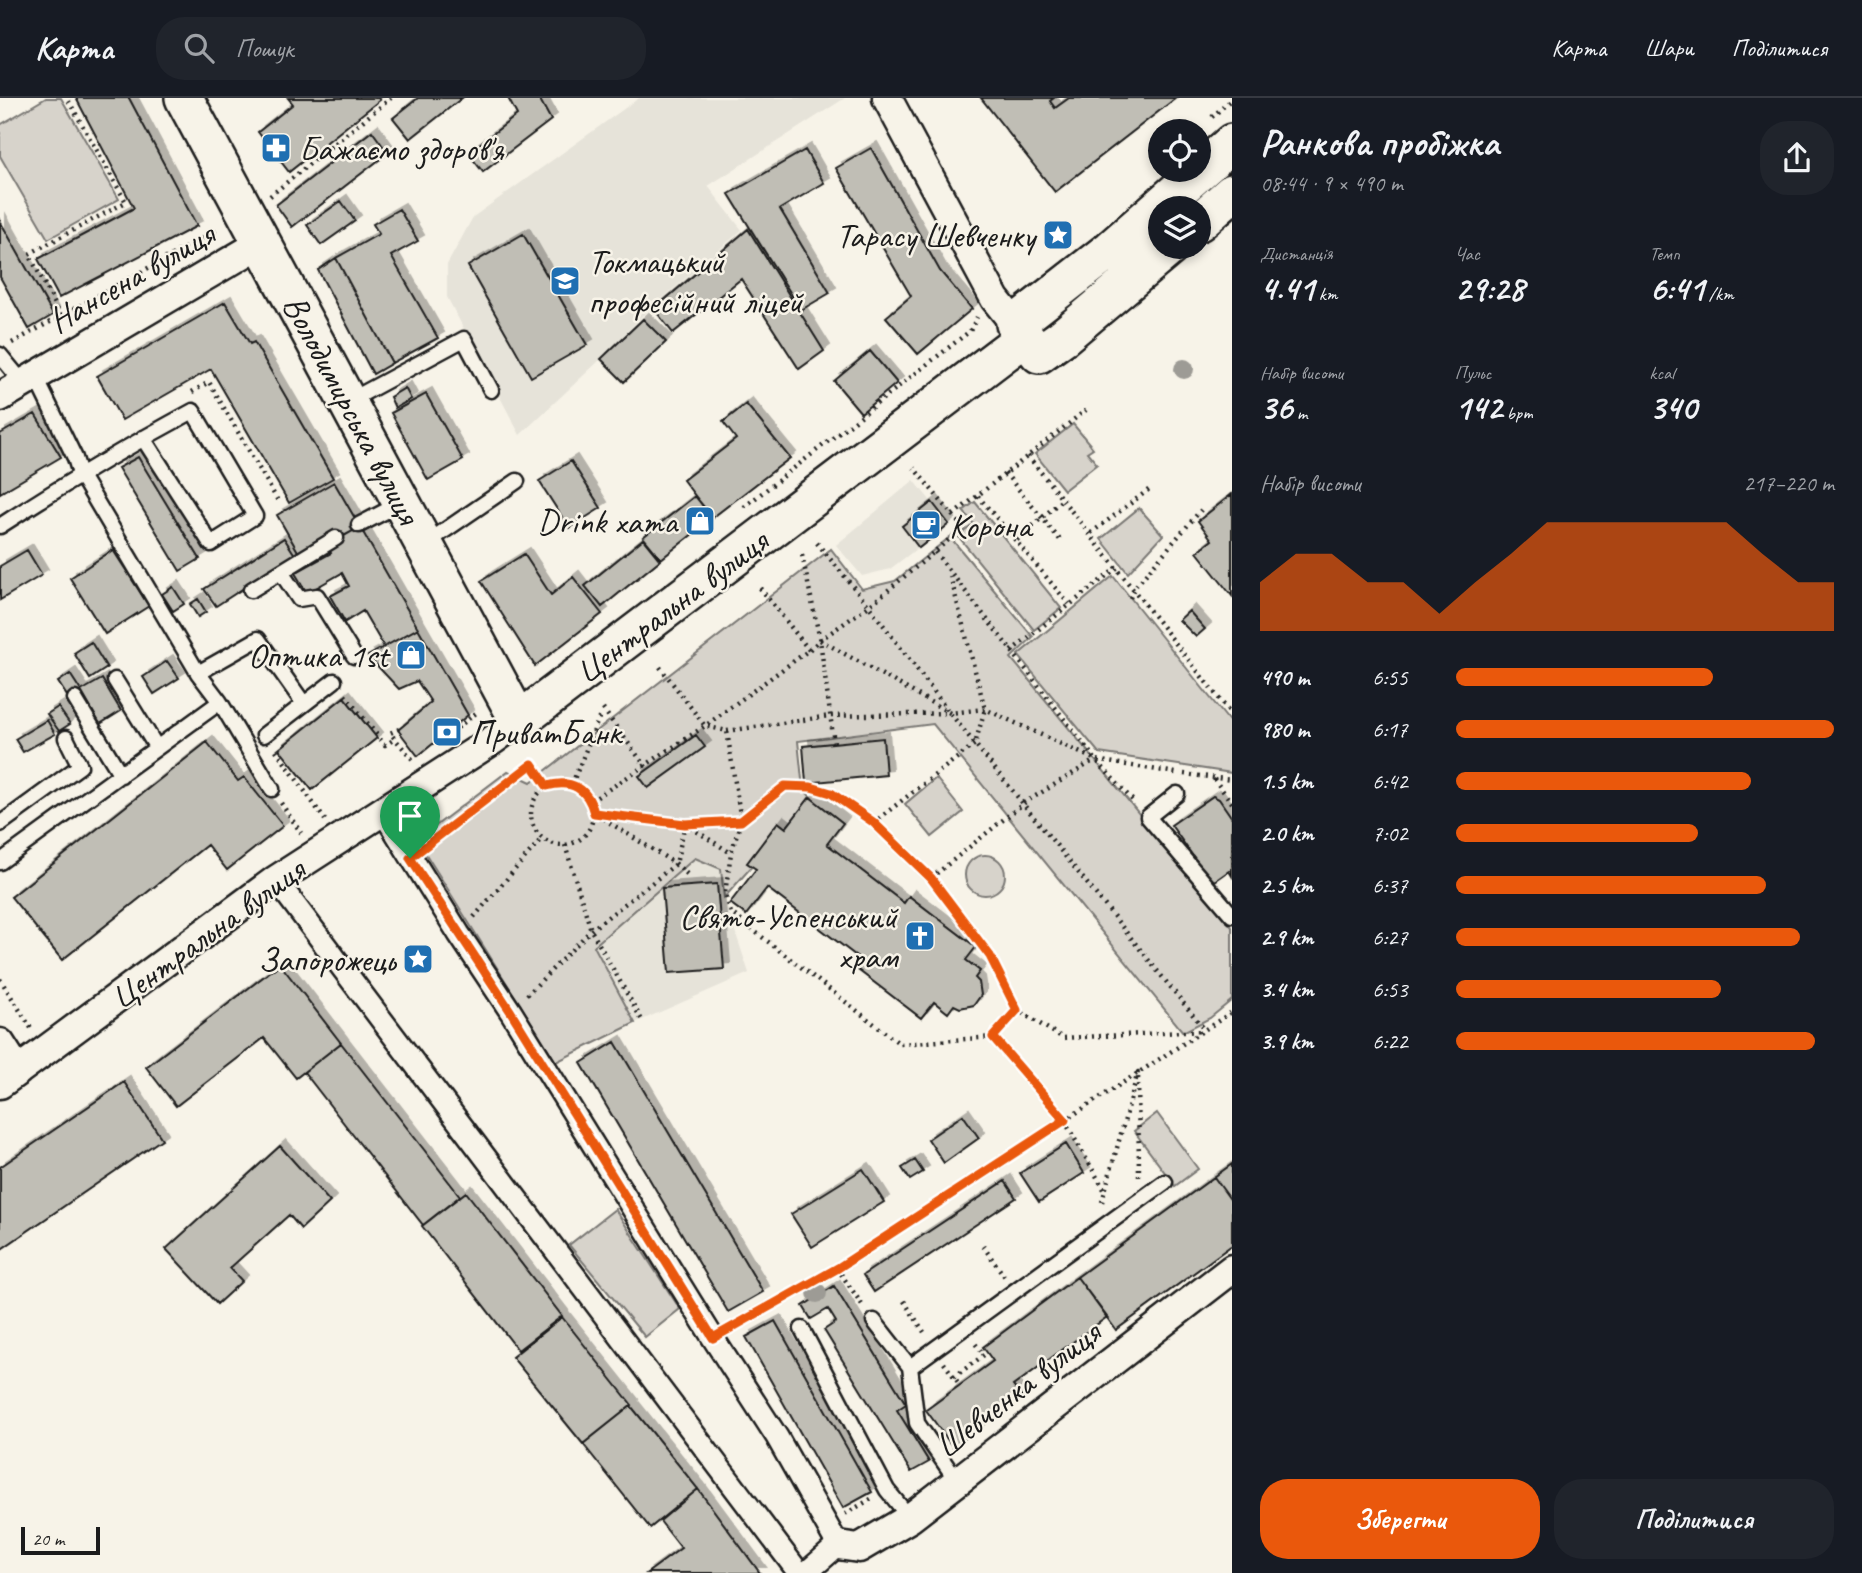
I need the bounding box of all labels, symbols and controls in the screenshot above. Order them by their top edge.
search box [156,17,646,80]
text: Карта [35,27,114,69]
icon: search [180,29,218,67]
text: Пошук [236,32,294,65]
text: Карта [1551,33,1606,63]
text: Шари [1644,33,1694,63]
text: Поділитися [1732,33,1827,63]
map controls [1148,119,1211,259]
button: locate [1148,119,1211,182]
text: Ранкова пробіжка [1260,119,1499,166]
button: share [1760,121,1834,195]
place label: Бажаємо здоров'я [299,126,505,171]
pharmacy icon: Бажаємо здоров'я [259,131,293,165]
text: 08:44 · 9 × 490 m [1260,169,1403,198]
button: layers [1148,196,1211,259]
street label: Нансена вулиця [40,210,225,343]
place label: Тарасу Шевченку [836,213,1038,258]
place icon: Тарасу Шевченку [1041,218,1075,252]
place label: Токмацький професійний ліцей [588,239,805,324]
text: Дистанція [1260,242,1333,266]
text: Час [1455,242,1480,266]
text: Темп [1649,242,1680,266]
school or university icon: Токмацький професійний ліцей [548,264,582,298]
text: 4.41 [1260,266,1314,311]
text: 29:28 [1455,266,1524,311]
text: 6:41 [1649,266,1704,311]
text: km [1314,282,1337,306]
text: /km [1704,282,1734,306]
street label: Володимирська вулиця [272,287,432,533]
text: Набір висоти [1260,361,1343,385]
text: Пульс [1455,361,1491,385]
text: kcal [1649,361,1674,385]
text: 36 [1260,385,1292,430]
text: 142 [1455,385,1502,430]
text: 340 [1649,385,1697,430]
text: m [1292,401,1308,425]
text: bpm [1502,401,1533,425]
text: Набір висоти [1260,469,1360,498]
text: 217–220 m [1743,469,1834,498]
place label: Drink хата [537,499,679,544]
place label: Корона [949,503,1034,548]
shop icon: Drink хата [683,504,717,538]
cafe icon: Корона [909,508,943,542]
street label: Центральна вулиця [566,517,779,694]
place label: Оптика 1st [248,633,391,678]
shop icon: Оптика 1st [394,638,428,672]
text: 490 m [1260,663,1309,692]
text: 6:55 [1372,663,1408,692]
place label: ПриватБанк [470,710,624,755]
bank icon: ПриватБанк [430,715,464,749]
text: 980 m [1260,715,1309,744]
text: 6:17 [1372,715,1408,744]
text: 1.5 km [1260,767,1313,796]
text: 6:42 [1372,767,1408,796]
pin [380,786,440,858]
icon: arrive [391,797,429,835]
text: 2.0 km [1260,819,1314,848]
text: 7:02 [1372,819,1408,848]
street label: Центральна вулиця [101,846,316,1019]
text: 2.5 km [1260,871,1313,900]
text: 6:37 [1372,871,1408,900]
place label: Свято-Успенський храм [679,894,900,979]
church icon: Свято-Успенський храм [903,919,937,953]
text: 2.9 km [1260,923,1313,952]
text: 6:27 [1372,923,1408,952]
place label: Запорожець [258,937,398,982]
place icon: Запорожець [401,942,435,976]
text: 3.4 km [1260,975,1314,1004]
text: 6:53 [1372,975,1408,1004]
text: 3.9 km [1260,1027,1313,1056]
text: 6:22 [1372,1027,1408,1056]
street label: Шевченка вулиця [925,1309,1112,1468]
button: Зберегти [1260,1479,1540,1559]
button: Поділитися [1554,1479,1834,1559]
scale bar [21,1524,100,1556]
text: 20 m [32,1527,64,1551]

